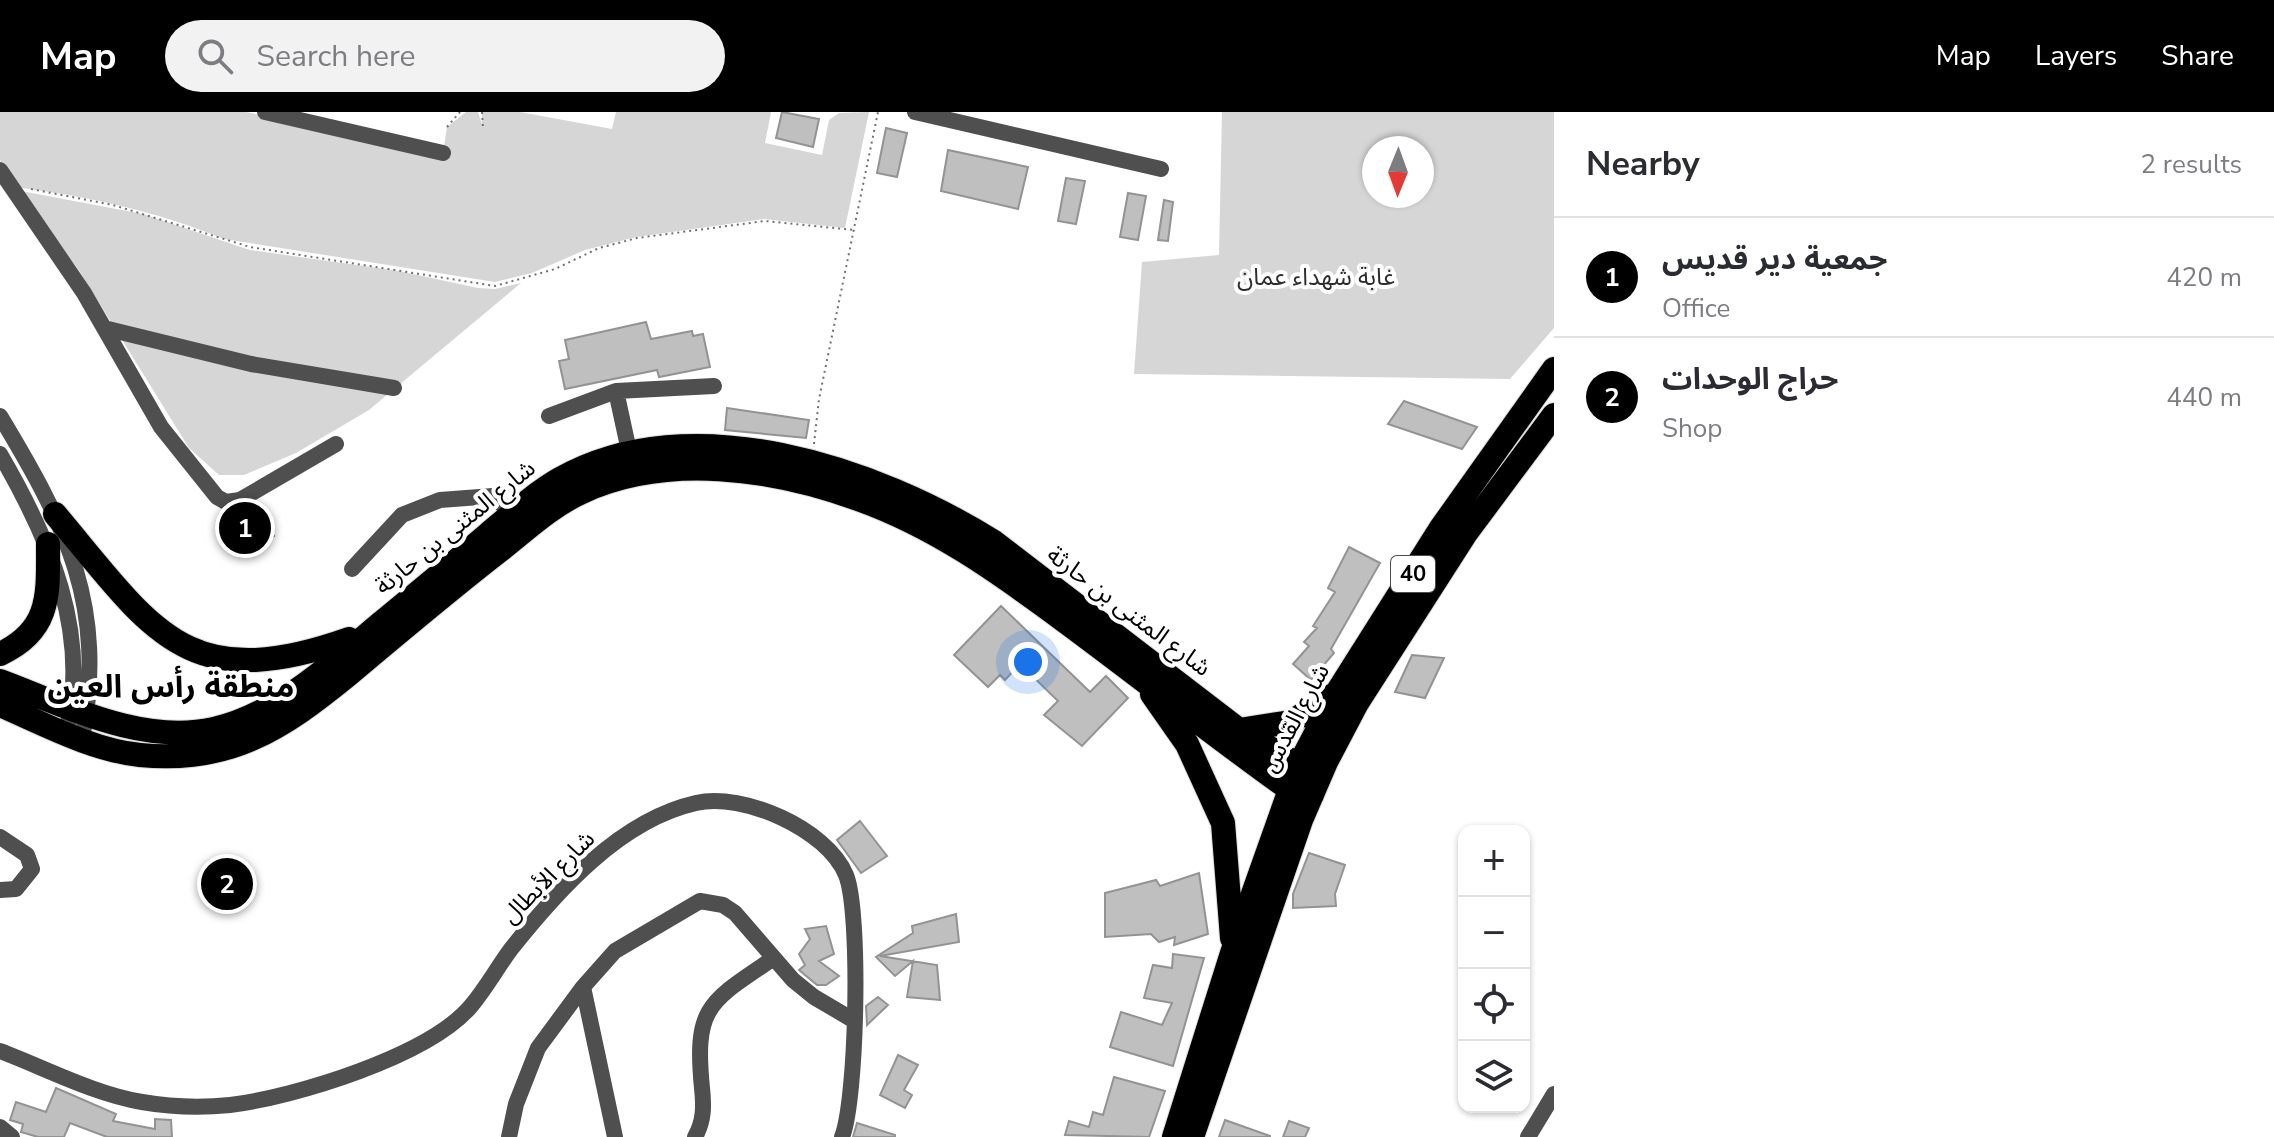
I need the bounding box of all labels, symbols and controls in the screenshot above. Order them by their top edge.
search box [165,20,725,92]
text: Map [40,31,117,82]
icon: search [193,34,237,78]
text: Search here [257,36,416,77]
text: Map [1936,37,1991,75]
text: Layers [2035,37,2117,75]
text: Share [2161,37,2234,75]
north arrow [1362,136,1434,208]
text: Nearby [1586,141,1700,187]
text: 2 results [2141,147,2242,182]
text: جمعية دير قديس [1662,239,1887,280]
text: 1 [1604,260,1620,295]
text: 420 m [2166,260,2242,295]
park label: غابة شهداء عمان [1237,261,1395,293]
text: Office [1662,291,1730,326]
text: حراج الوحدات [1662,359,1838,400]
text: 2 [1604,380,1620,415]
text: 440 m [2166,380,2242,415]
text: Shop [1662,411,1722,446]
street label: شارع المثنى بن حارثة [368,452,543,603]
pin: 1 [219,498,271,558]
street label: شارع المثنى بن حارثة [1040,539,1218,684]
road number: 40 [1391,556,1435,592]
your location [1008,642,1048,682]
street label: شارع القدس [1253,658,1338,778]
district label: منطقة رأس العين [48,665,294,708]
street label: شارع الأبطال [494,823,602,931]
map controls [1458,825,1530,1113]
button: + [1458,825,1530,897]
pin: 2 [201,854,253,914]
button: − [1458,897,1530,969]
button: locate [1458,969,1530,1041]
button: layers [1458,1041,1530,1113]

